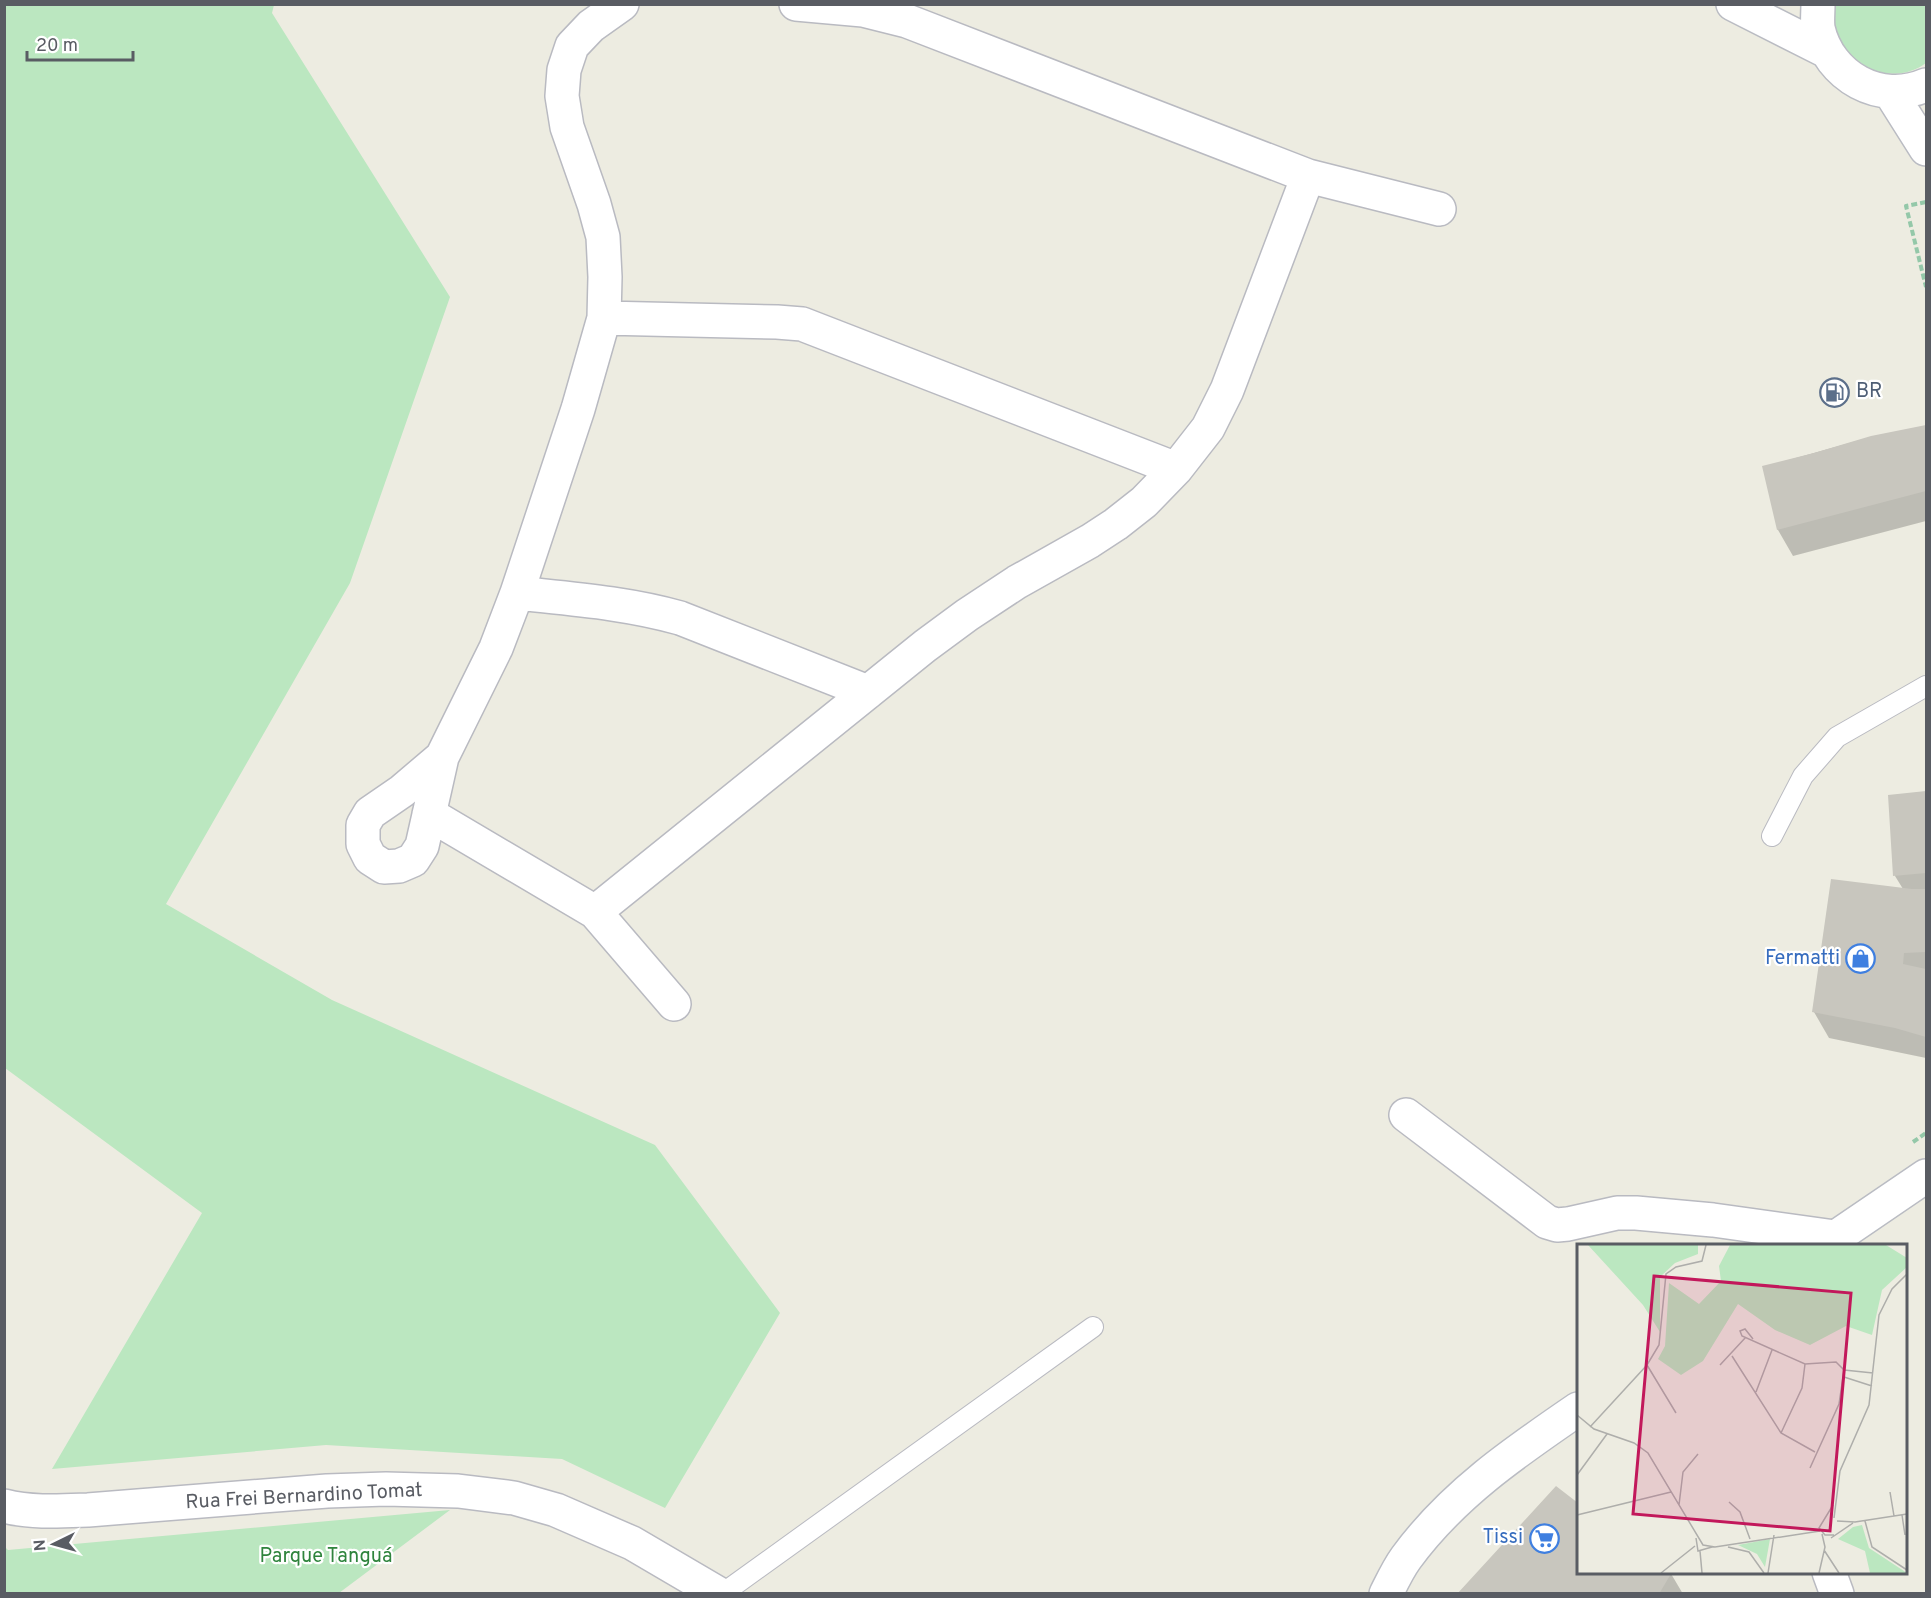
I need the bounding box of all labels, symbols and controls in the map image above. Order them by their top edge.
scale bar [27,24,134,62]
text: 20 m [36,35,78,58]
fuel station icon: BR [1819,376,1851,408]
place label: BR [1856,379,1882,405]
shop icon: Fermatti [1845,943,1877,975]
place label: Fermatti [1765,946,1840,972]
inset map [1577,1244,1907,1574]
street label: Rua Frei Bernardino Tomat [185,1478,423,1516]
north arrow [24,1514,84,1574]
supermarket icon: Tissi [1528,1522,1560,1554]
place label: Tissi [1482,1525,1523,1551]
text: N [31,1539,52,1552]
park label: Parque Tanguá [259,1544,393,1570]

